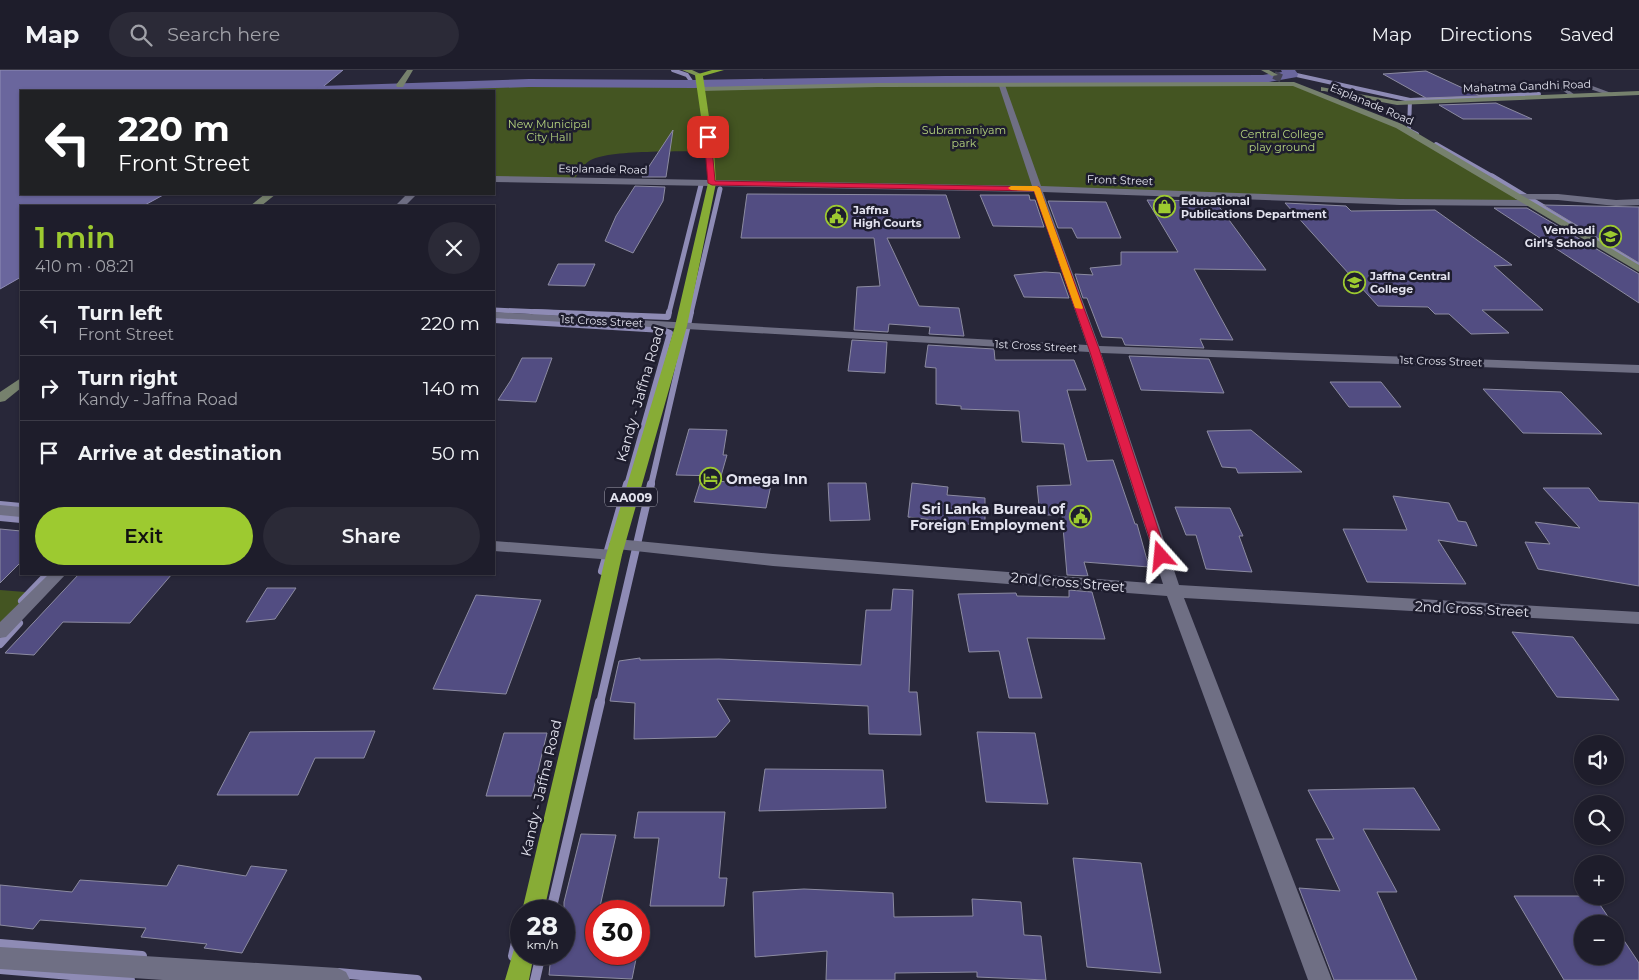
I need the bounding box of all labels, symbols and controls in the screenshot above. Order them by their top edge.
search box [109,12,459,57]
text: Map [25,20,79,49]
icon: search [127,21,155,49]
text: Search here [167,23,280,46]
text: Map [1372,24,1412,46]
text: Directions [1440,24,1532,46]
text: Saved [1560,24,1614,46]
street label: Mahatma Gandhi Road [1463,77,1591,95]
street label: Esplanade Road [1328,80,1416,128]
text: 220 m [118,107,230,150]
icon: left [35,110,100,175]
pin [687,116,729,158]
park label: New Municipal City Hall [508,117,590,144]
icon: arrive [694,123,722,151]
park label: Subramaniyam park [922,123,1006,150]
park label: Central College play ground [1240,127,1324,154]
text: Front Street [118,150,250,177]
street label: Esplanade Road [558,161,648,177]
street label: Front Street [1087,172,1154,188]
place label: Educational Publications Department [1181,194,1327,221]
shop icon: Educational Publications Department [1153,195,1177,219]
place label: Jaffna High Courts [852,203,922,230]
public building icon: Jaffna High Courts [825,204,849,228]
text: 1 min [35,219,116,256]
button: close [428,222,480,274]
place label: Vembadi Girl's School [1525,223,1595,250]
school or university icon: Vembadi Girl's School [1599,224,1623,248]
text: 410 m · 08:21 [35,257,134,276]
place label: Jaffna Central College [1369,269,1450,296]
school or university icon: Jaffna Central College [1342,270,1366,294]
text: Turn left [78,302,163,325]
icon: left [35,309,63,337]
text: 220 m [421,312,480,335]
street label: 1st Cross Street [560,312,644,330]
street label: Kandy - Jaffna Road [612,324,668,464]
text: Front Street [78,325,174,344]
street label: 1st Cross Street [994,337,1078,355]
street label: 1st Cross Street [1400,353,1483,369]
text: Turn right [78,367,178,390]
icon: right [35,374,63,402]
text: 140 m [423,377,480,400]
text: Kandy - Jaffna Road [78,390,238,409]
icon: arrive [35,439,63,467]
text: Arrive at destination [78,442,282,465]
text: 50 m [432,442,480,465]
hotel icon: Omega Inn [698,467,722,491]
place label: Omega Inn [726,470,808,488]
road number: AA009 [605,488,657,507]
place label: Sri Lanka Bureau of Foreign Employment [910,500,1066,534]
public building icon: Sri Lanka Bureau of Foreign Employment [1069,505,1093,529]
button: Exit [35,507,253,565]
button: Share [263,507,480,565]
position arrow [1134,529,1186,581]
street label: 2nd Cross Street [1010,568,1126,596]
street label: 2nd Cross Street [1414,597,1530,621]
street label: Kandy - Jaffna Road [516,718,566,858]
map controls [1574,735,1624,965]
button: sound [1574,735,1624,785]
button: search [1574,795,1624,845]
button: + [1574,855,1624,905]
speed limit sign: 30 [585,900,650,965]
text: 28 [527,911,558,941]
button: − [1574,915,1624,965]
text: km/h [526,937,559,952]

